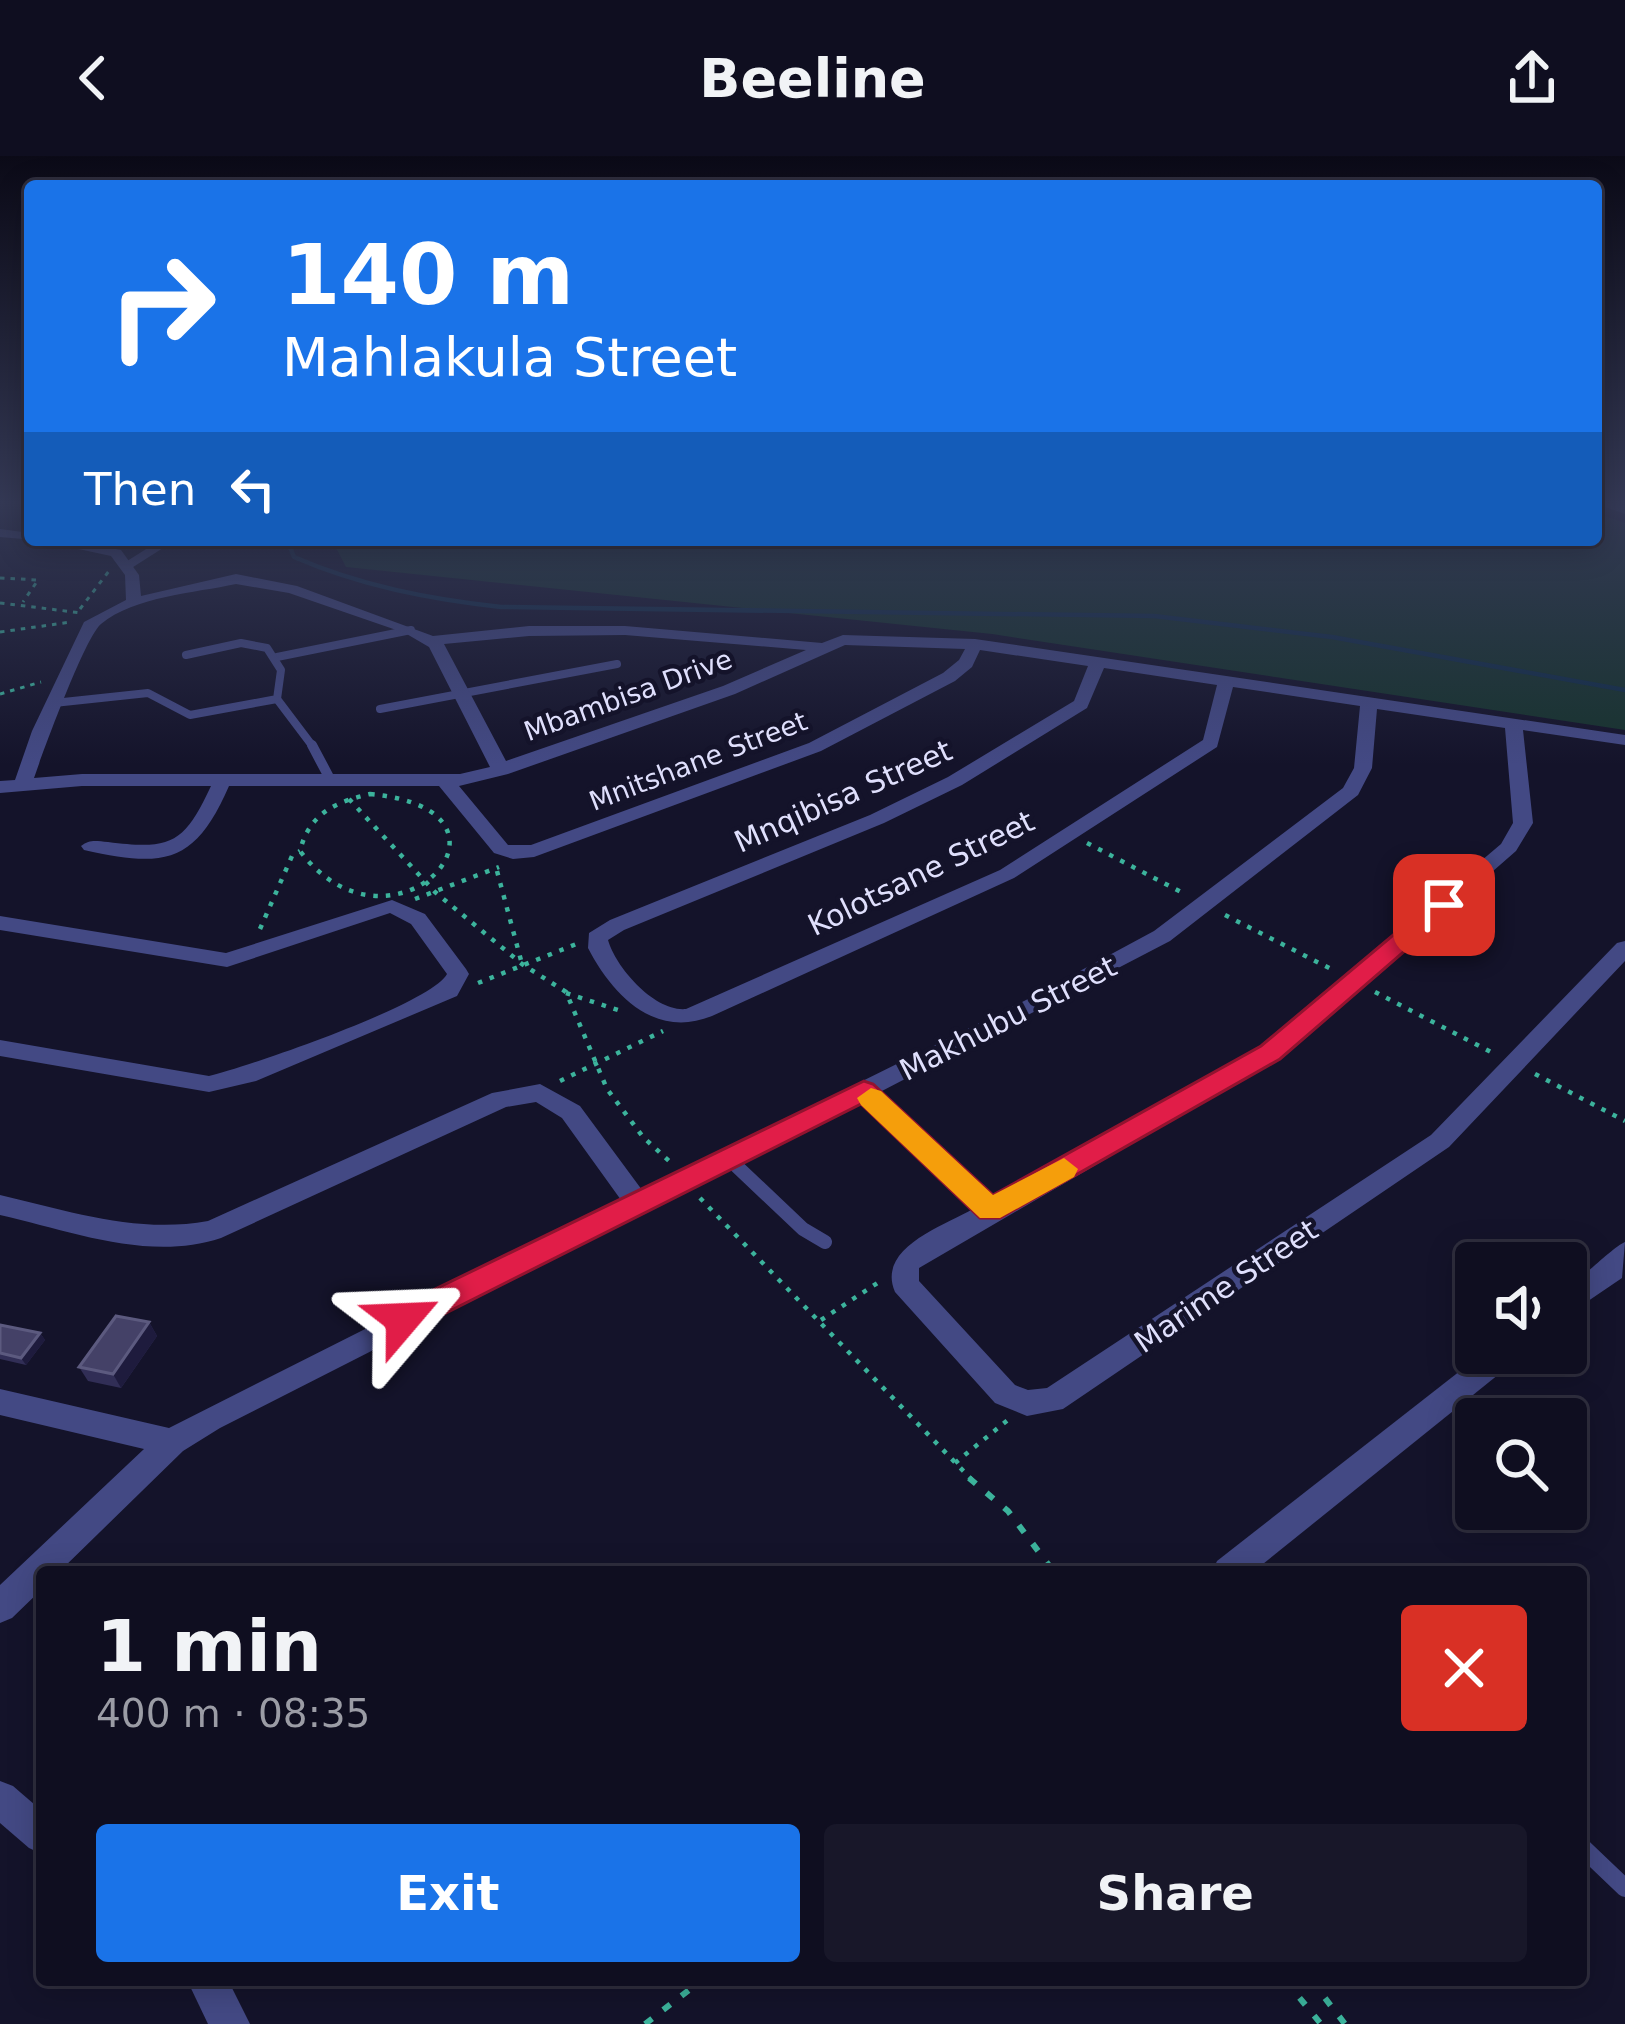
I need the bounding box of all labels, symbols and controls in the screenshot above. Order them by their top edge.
icon: back [60,45,126,111]
icon: share [1499,45,1565,111]
text: Beeline [699,47,926,110]
text: 140 m [282,226,574,324]
icon: right [84,228,240,384]
text: Mahlakula Street [282,326,737,389]
icon: left [220,456,286,522]
text: Then [84,463,196,516]
street label: Mbambisa Drive [520,643,736,747]
street label: Mnitshane Street [585,705,811,817]
street label: Mnqibisa Street [729,732,957,860]
street label: Kolotsane Street [802,803,1040,943]
pin [1393,854,1495,956]
icon: arrive [1411,872,1477,938]
street label: Makhubu Street [894,948,1122,1088]
street label: Marime Street [1128,1212,1324,1360]
map controls [1455,1242,1587,1530]
button: sound [1455,1242,1587,1374]
position arrow [340,1256,466,1382]
button: search [1455,1398,1587,1530]
text: 1 min [96,1604,322,1688]
button: close [1401,1605,1527,1731]
text: 400 m · 08:35 [96,1691,370,1736]
button: Exit [96,1824,800,1962]
button: Share [824,1824,1527,1962]

